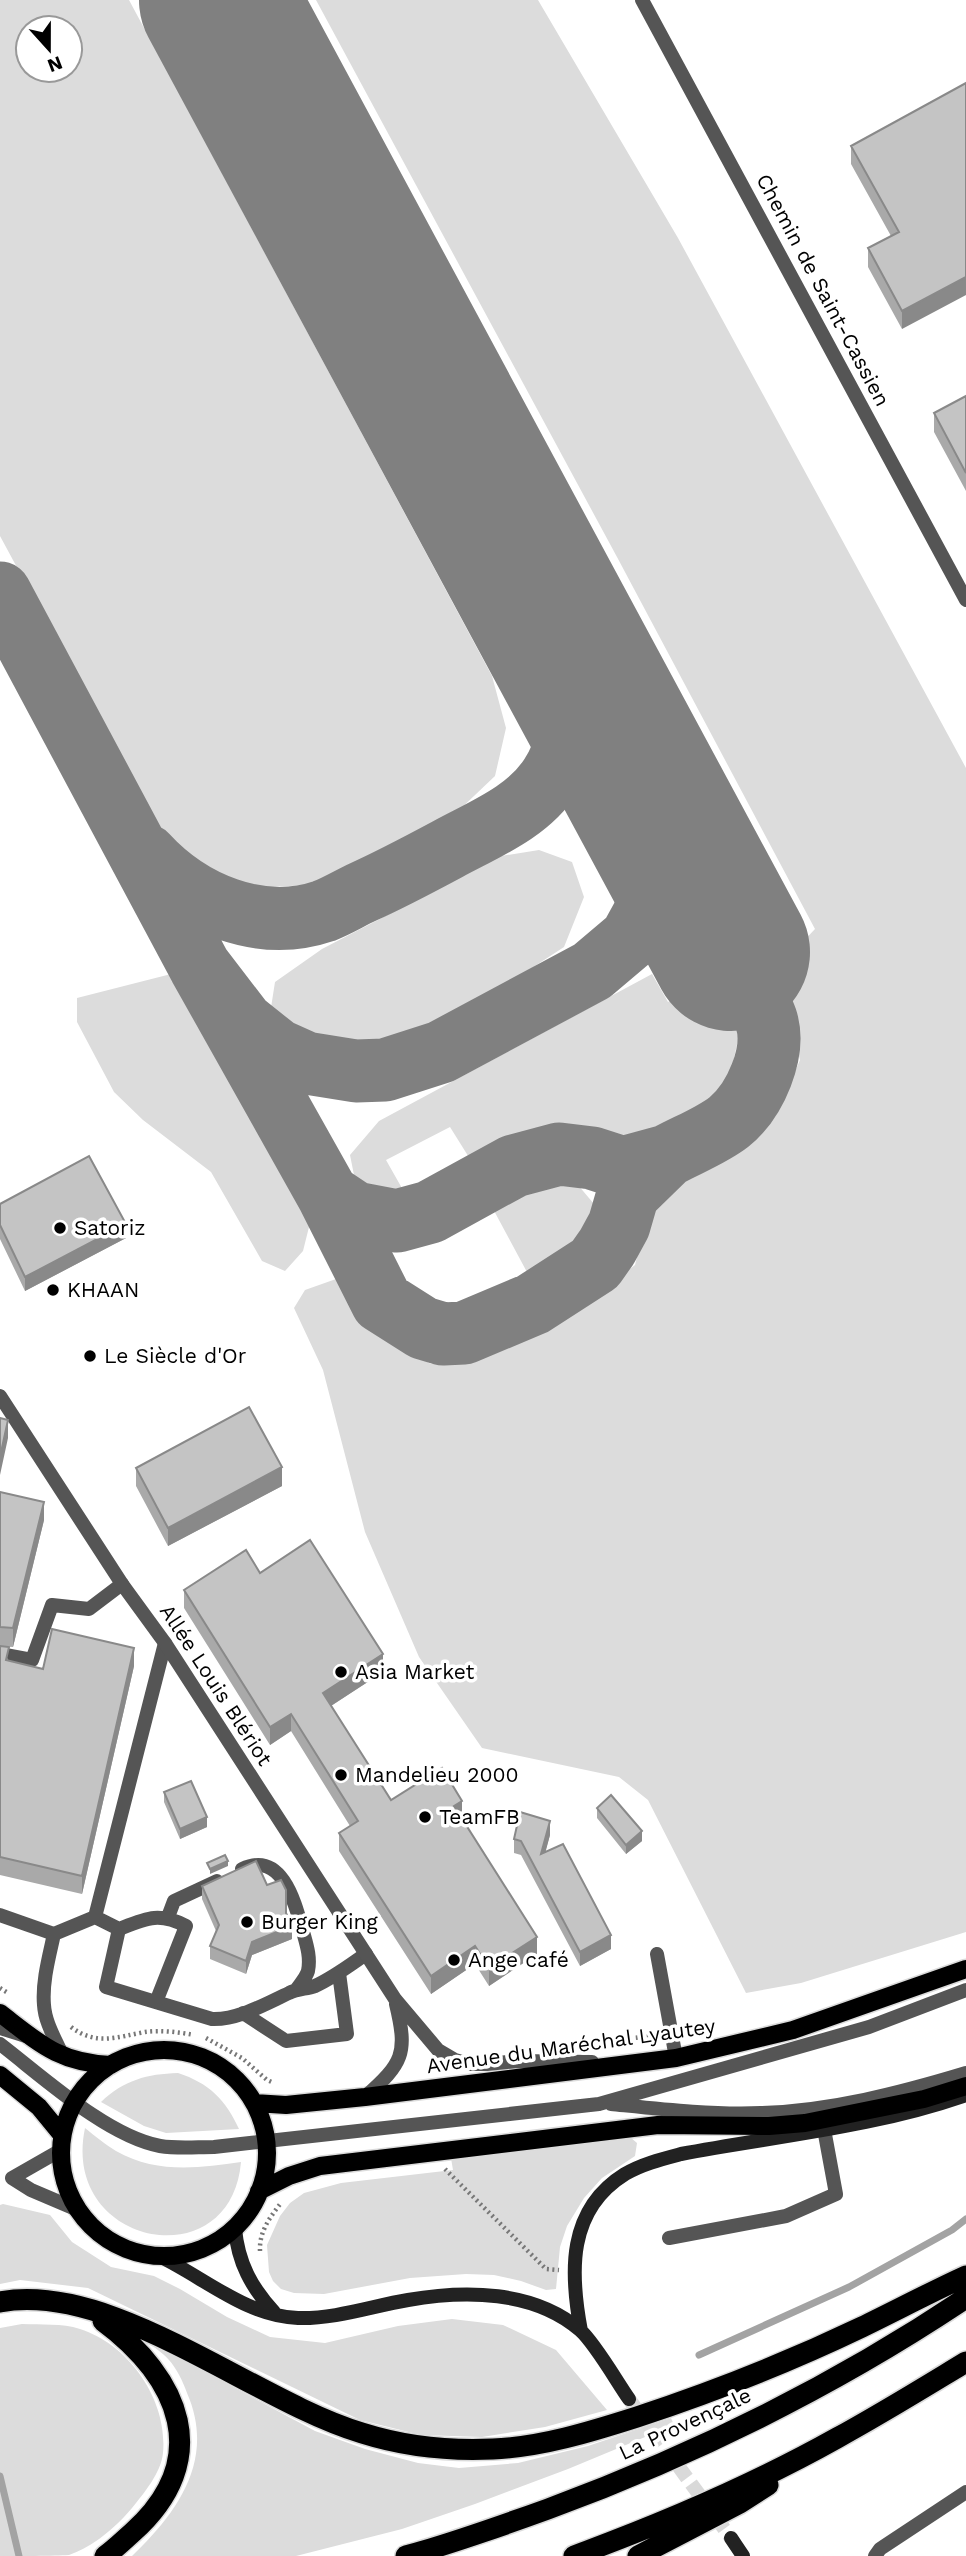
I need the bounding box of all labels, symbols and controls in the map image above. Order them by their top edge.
north arrow [14,14,84,84]
text: N [44,51,66,78]
street label: Chemin de Saint-Cassien [751,169,895,410]
place label: Satoriz [74,1215,145,1240]
marker: Satoriz [52,1220,68,1236]
place label: KHAAN [67,1277,139,1302]
marker: KHAAN [45,1282,61,1298]
place label: Le Siècle d'Or [104,1343,247,1368]
marker: Le Siècle d'Or [82,1348,98,1364]
street label: Allée Louis Blériot [155,1599,278,1770]
place label: Asia Market [355,1659,475,1684]
marker: Asia Market [333,1664,349,1680]
place label: Mandelieu 2000 [355,1762,519,1787]
marker: Mandelieu 2000 [333,1767,349,1783]
place label: TeamFB [439,1804,520,1829]
marker: TeamFB [417,1809,433,1825]
place label: Burger King [261,1909,379,1934]
marker: Burger King [239,1914,255,1930]
place label: Ange café [468,1947,569,1972]
marker: Ange café [446,1952,462,1968]
street label: Avenue du Maréchal Lyautey [425,2013,717,2078]
street label: La Provençale [615,2382,755,2465]

